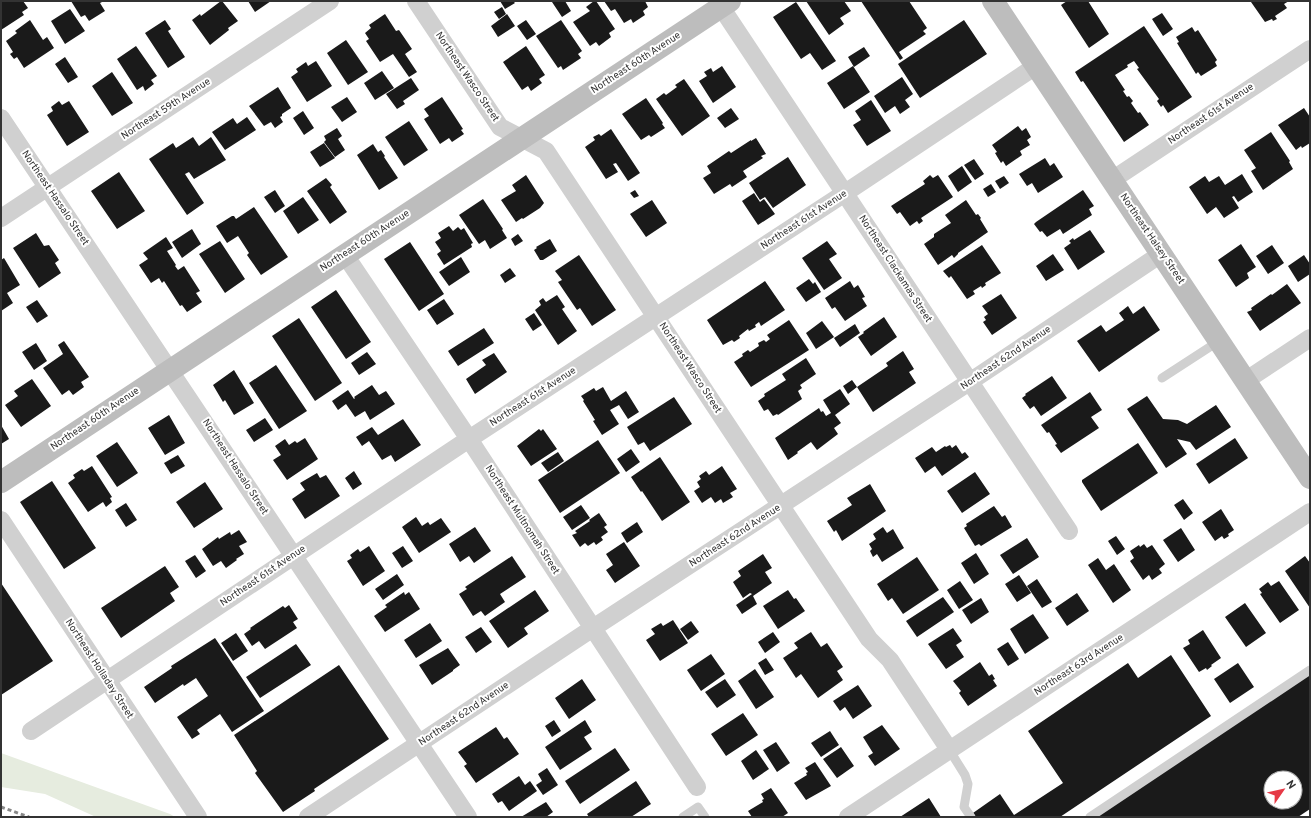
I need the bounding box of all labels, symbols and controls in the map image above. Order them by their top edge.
street label: Northeast 60th Avenue [589,29,683,97]
street label: Northeast Wasco Street [432,30,502,125]
street label: Northeast 59th Avenue [119,75,213,143]
street label: Northeast 61st Avenue [1166,80,1256,148]
street label: Northeast Hassalo Street [18,148,92,248]
street label: Northeast 61st Avenue [758,187,850,253]
street label: Northeast Halsey Street [1117,191,1187,287]
street label: Northeast 60th Avenue [318,207,412,275]
street label: Northeast Clackamas Street [855,213,935,325]
street label: Northeast Wasco Street [656,320,724,416]
street label: Northeast 62nd Avenue [958,323,1054,393]
street label: Northeast 61st Avenue [487,364,579,430]
street label: Northeast 60th Avenue [48,384,142,454]
street label: Northeast Hassalo Street [199,417,271,518]
street label: Northeast Multnomah Street [482,463,562,577]
street label: Northeast 62nd Avenue [687,502,783,570]
street label: Northeast 61st Avenue [218,542,308,610]
street label: Northeast Holladay Street [62,617,136,722]
street label: Northeast 63rd Avenue [1032,631,1126,699]
street label: Northeast 62nd Avenue [416,679,512,749]
north arrow [1263,770,1303,810]
text: N [1282,778,1298,792]

